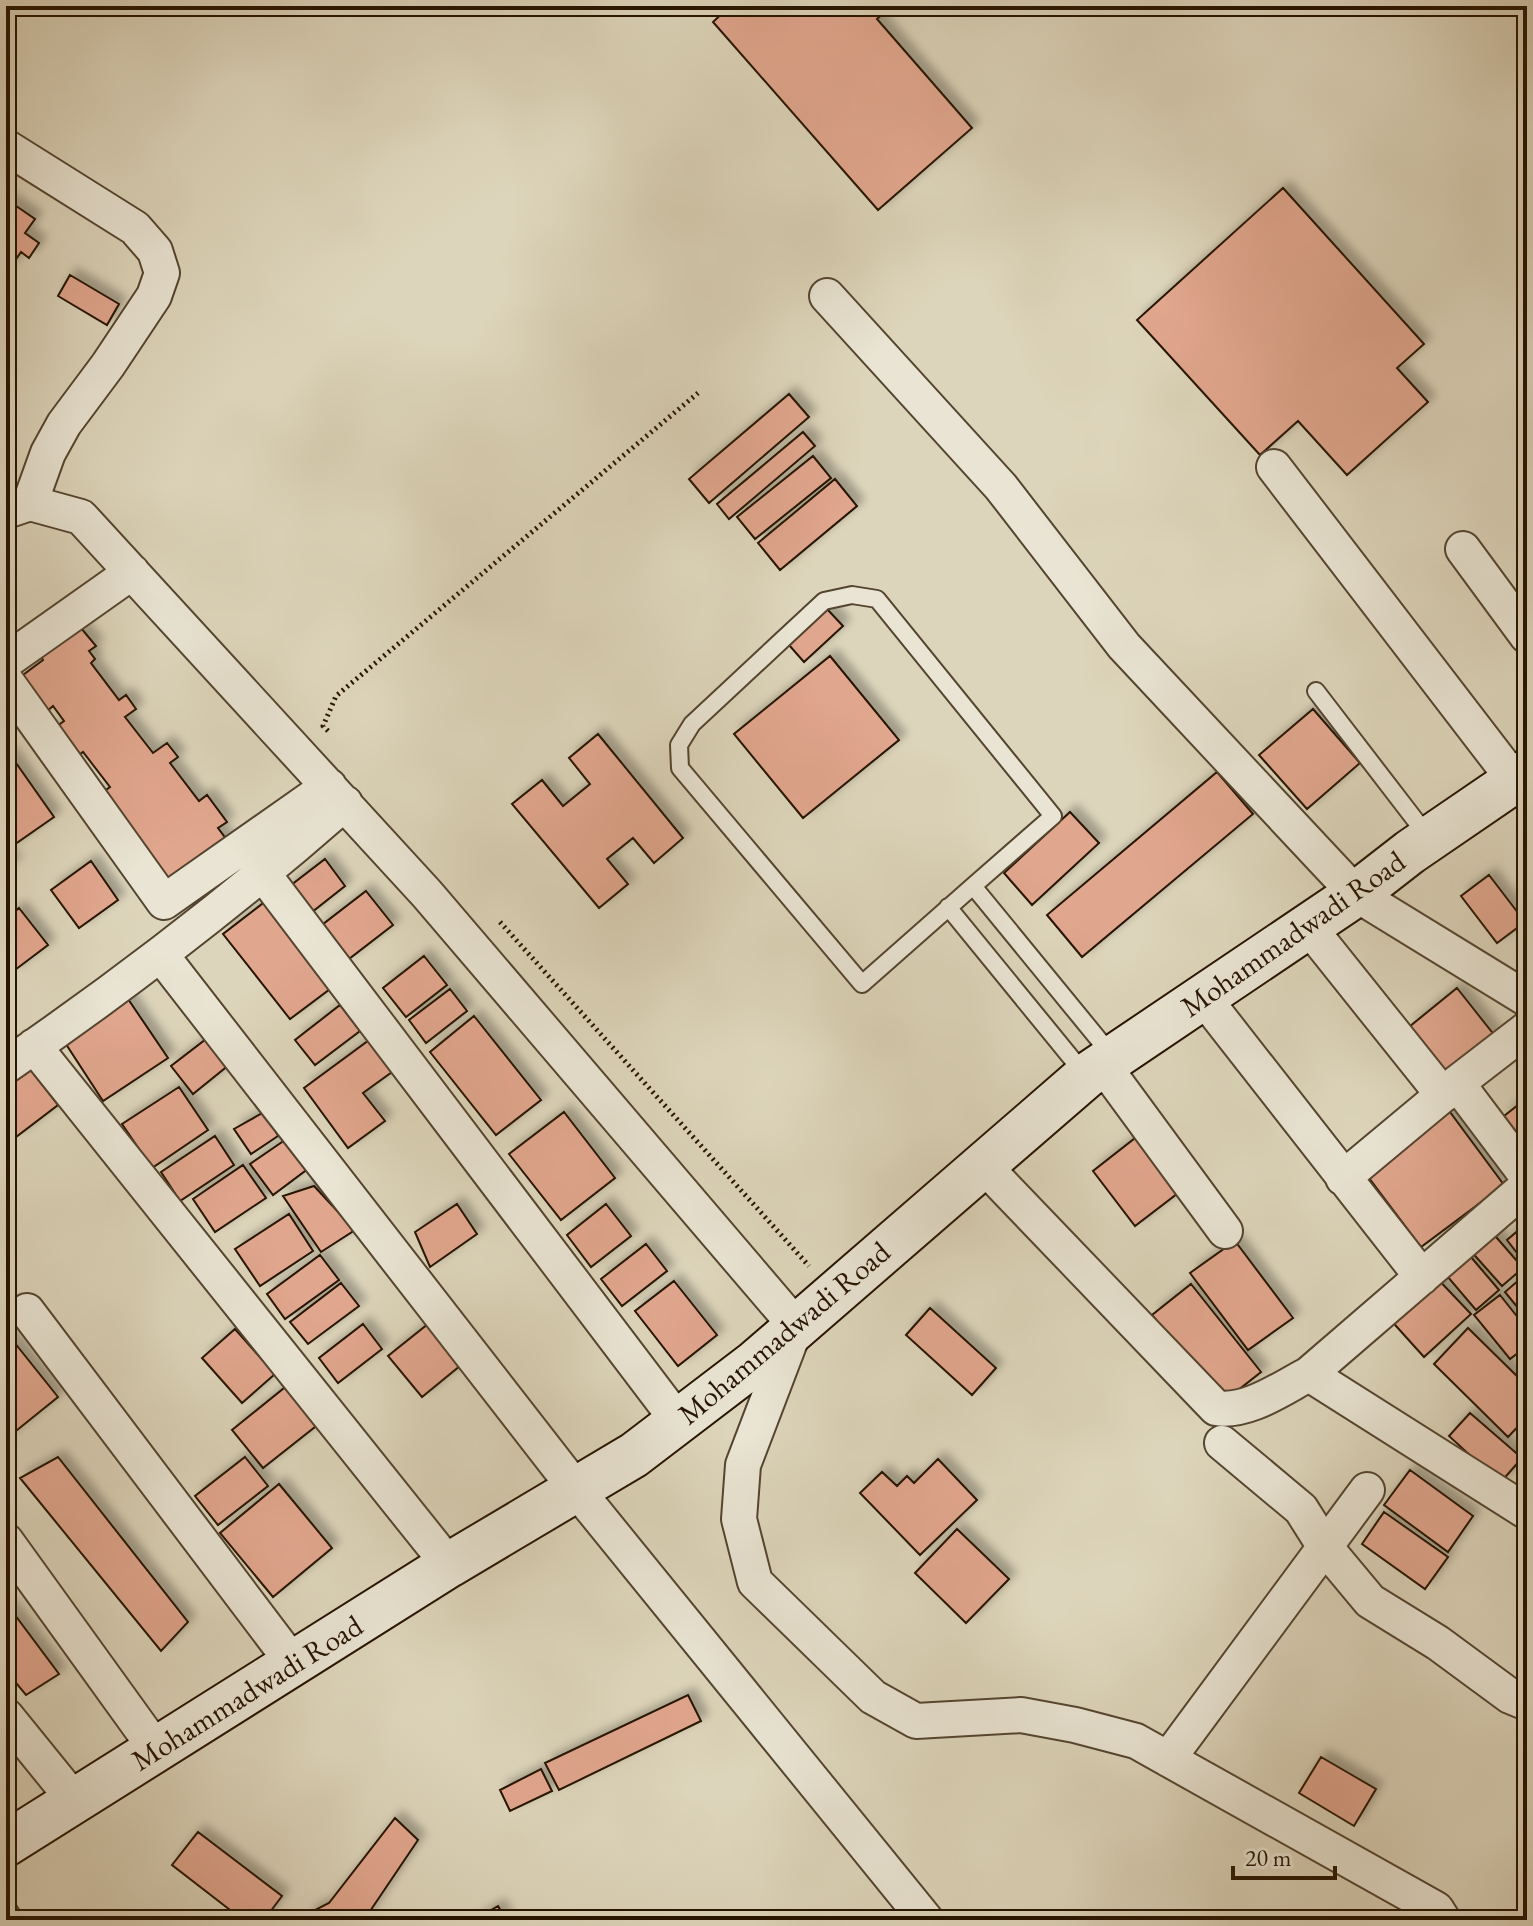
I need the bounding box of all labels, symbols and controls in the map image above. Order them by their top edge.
street label: Mohammadwadi Road [1173,841,1413,1026]
street label: Mohammadwadi Road [669,1232,899,1433]
street label: Mohammadwadi Road [124,1605,370,1779]
scale bar [1233,1830,1335,1880]
text: 20 m [1245,1842,1292,1873]

